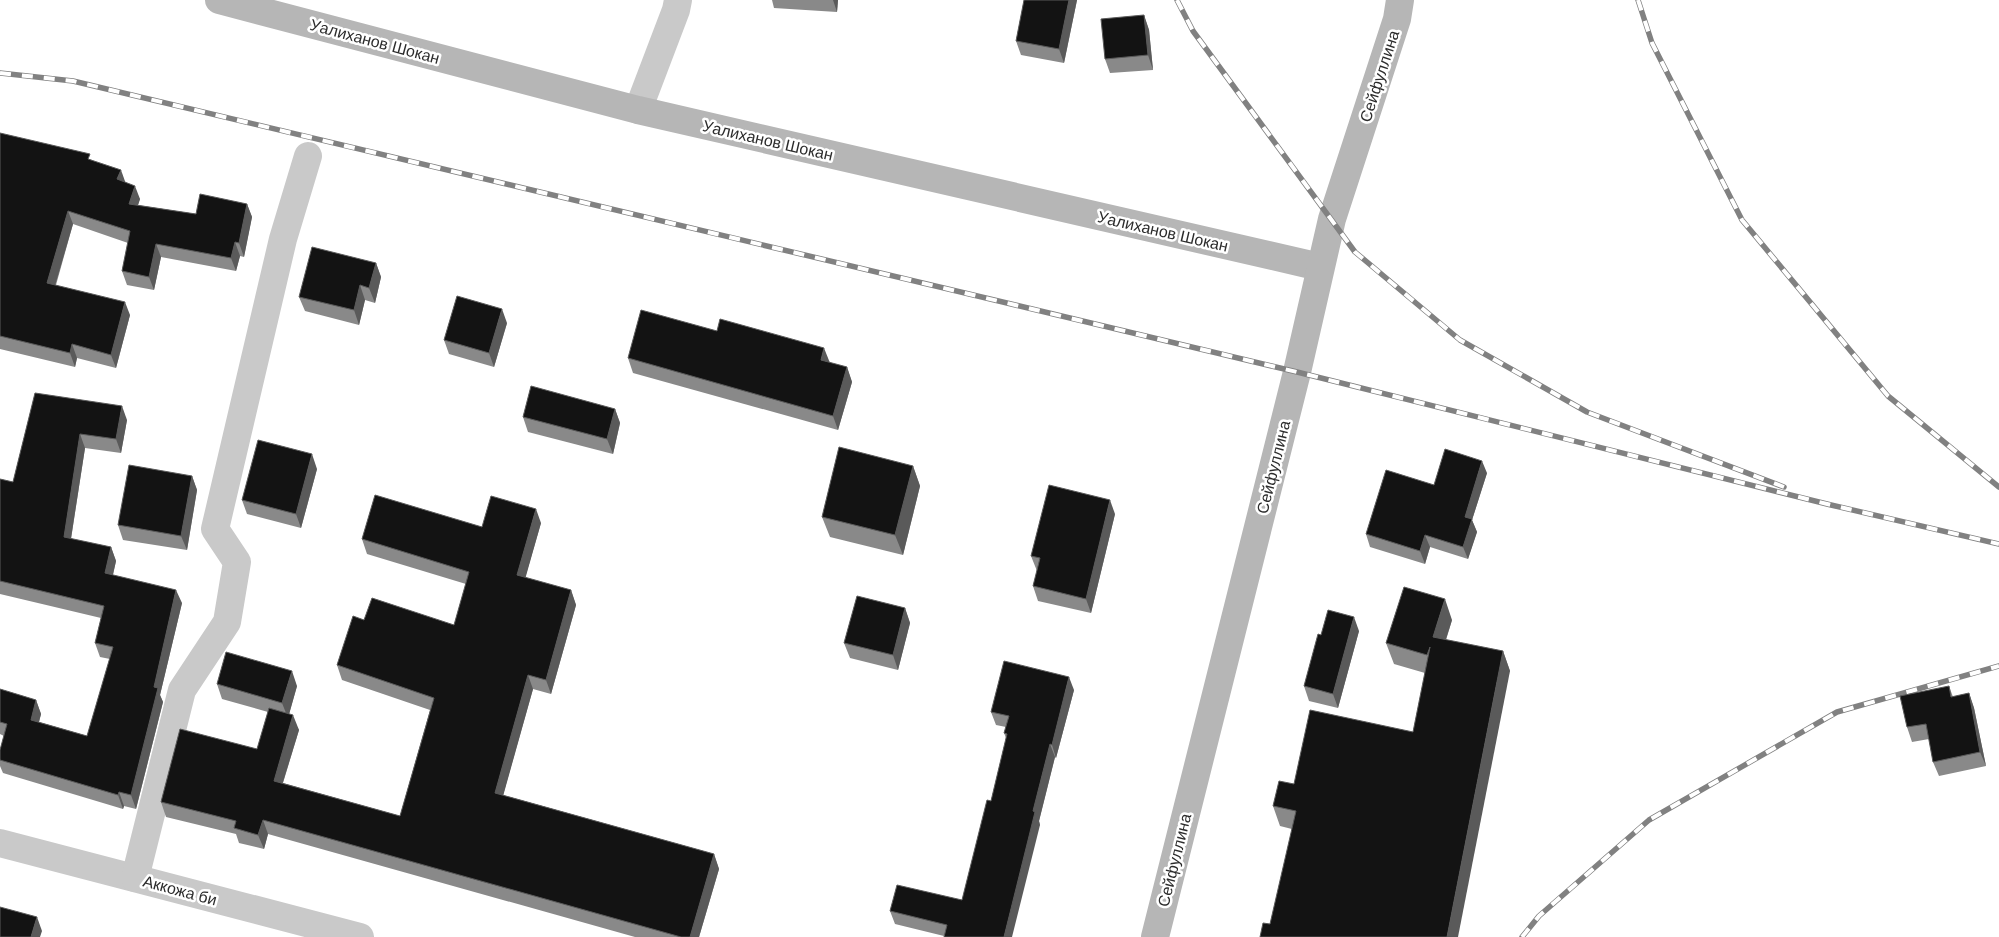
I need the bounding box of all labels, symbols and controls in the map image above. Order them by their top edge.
street label: Уалиханов Шокан [308,16,441,67]
street label: Сейфуллина [1357,28,1402,124]
street label: Уалиханов Шокан [701,117,835,164]
street label: Уалиханов Шокан [1096,208,1230,255]
street label: Сейфуллина [1254,419,1293,515]
street label: Сейфуллина [1155,812,1194,908]
street label: Аккожа би [141,872,219,908]

